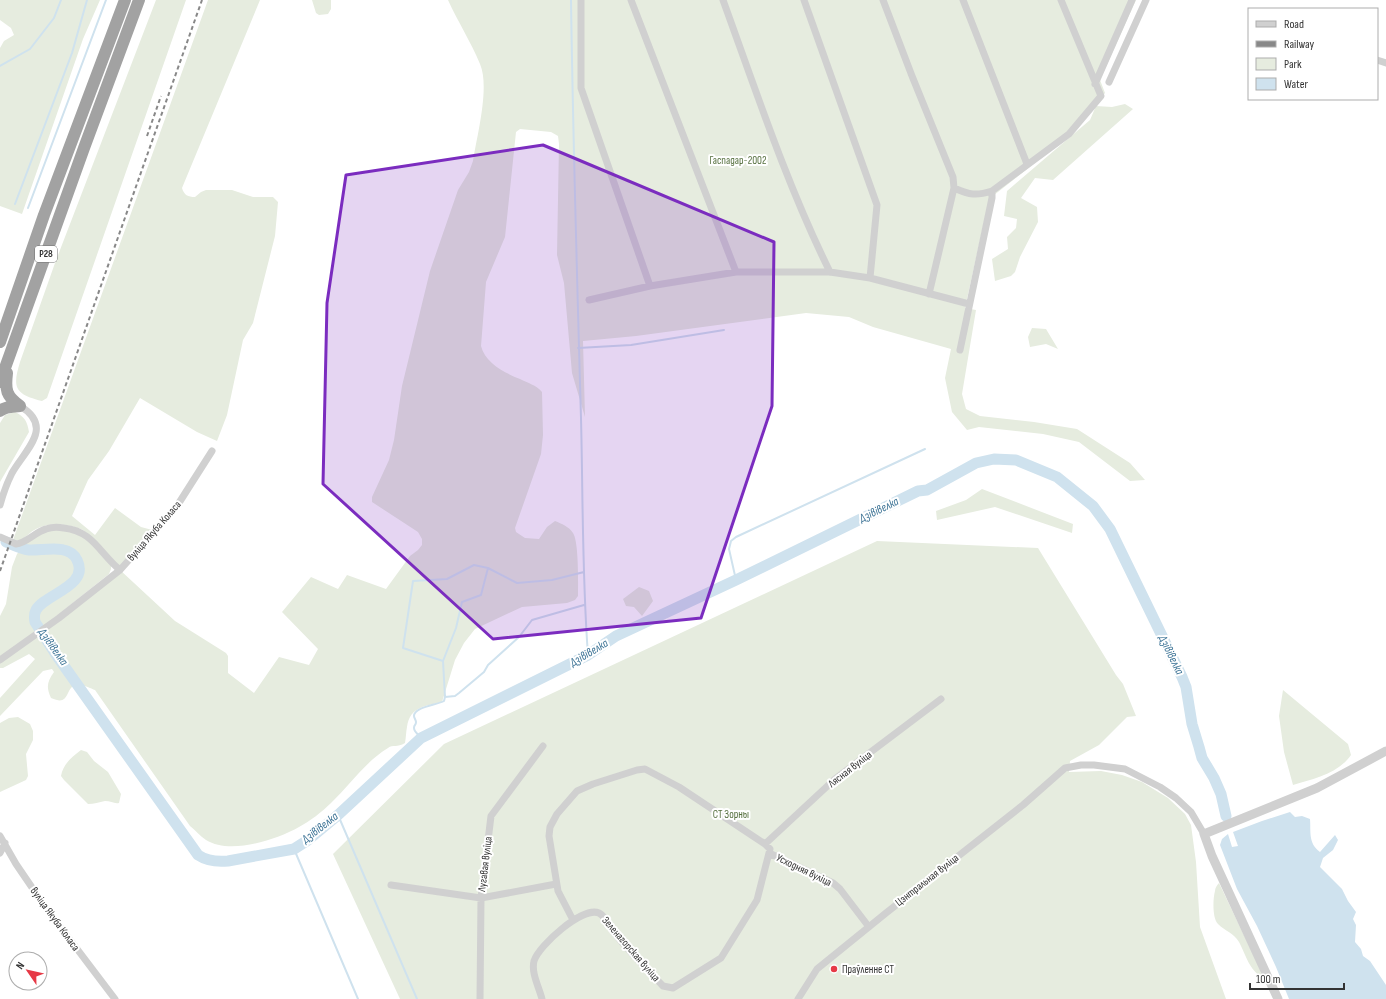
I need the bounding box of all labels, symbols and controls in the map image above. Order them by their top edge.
legend [1248,8,1378,100]
text: Road [1284,17,1304,32]
text: Railway [1284,37,1315,52]
text: Park [1284,57,1302,72]
text: Water [1284,77,1308,92]
park label: Гаспадар-2002 [709,154,767,167]
road number: Р28 [35,246,57,262]
water label: Дзівівелка [856,494,901,526]
street label: вуліца Якуба Коласа [124,498,184,564]
water label: Дзівівелка [34,625,71,669]
water label: Дзівівелка [1155,632,1187,677]
water label: Дзівівелка [566,636,611,671]
street label: Лясная вуліца [825,748,874,791]
park label: СТ Зорны [713,808,749,821]
water label: Дзівівелка [298,809,341,848]
street label: Лугавая вуліца [475,836,495,893]
street label: Усходняя вуліца [774,851,834,889]
street label: Цэнтральная вуліца [893,851,961,909]
street label: вуліца Якуба Коласа [28,885,82,953]
street label: Зеленагорская вуліца [599,914,663,984]
north arrow [8,951,48,991]
text: N [13,960,27,972]
place label: Праўленне СТ [842,963,894,976]
marker: Праўленне СТ [829,964,839,974]
scale bar [1250,965,1344,991]
text: 100 m [1256,972,1281,987]

